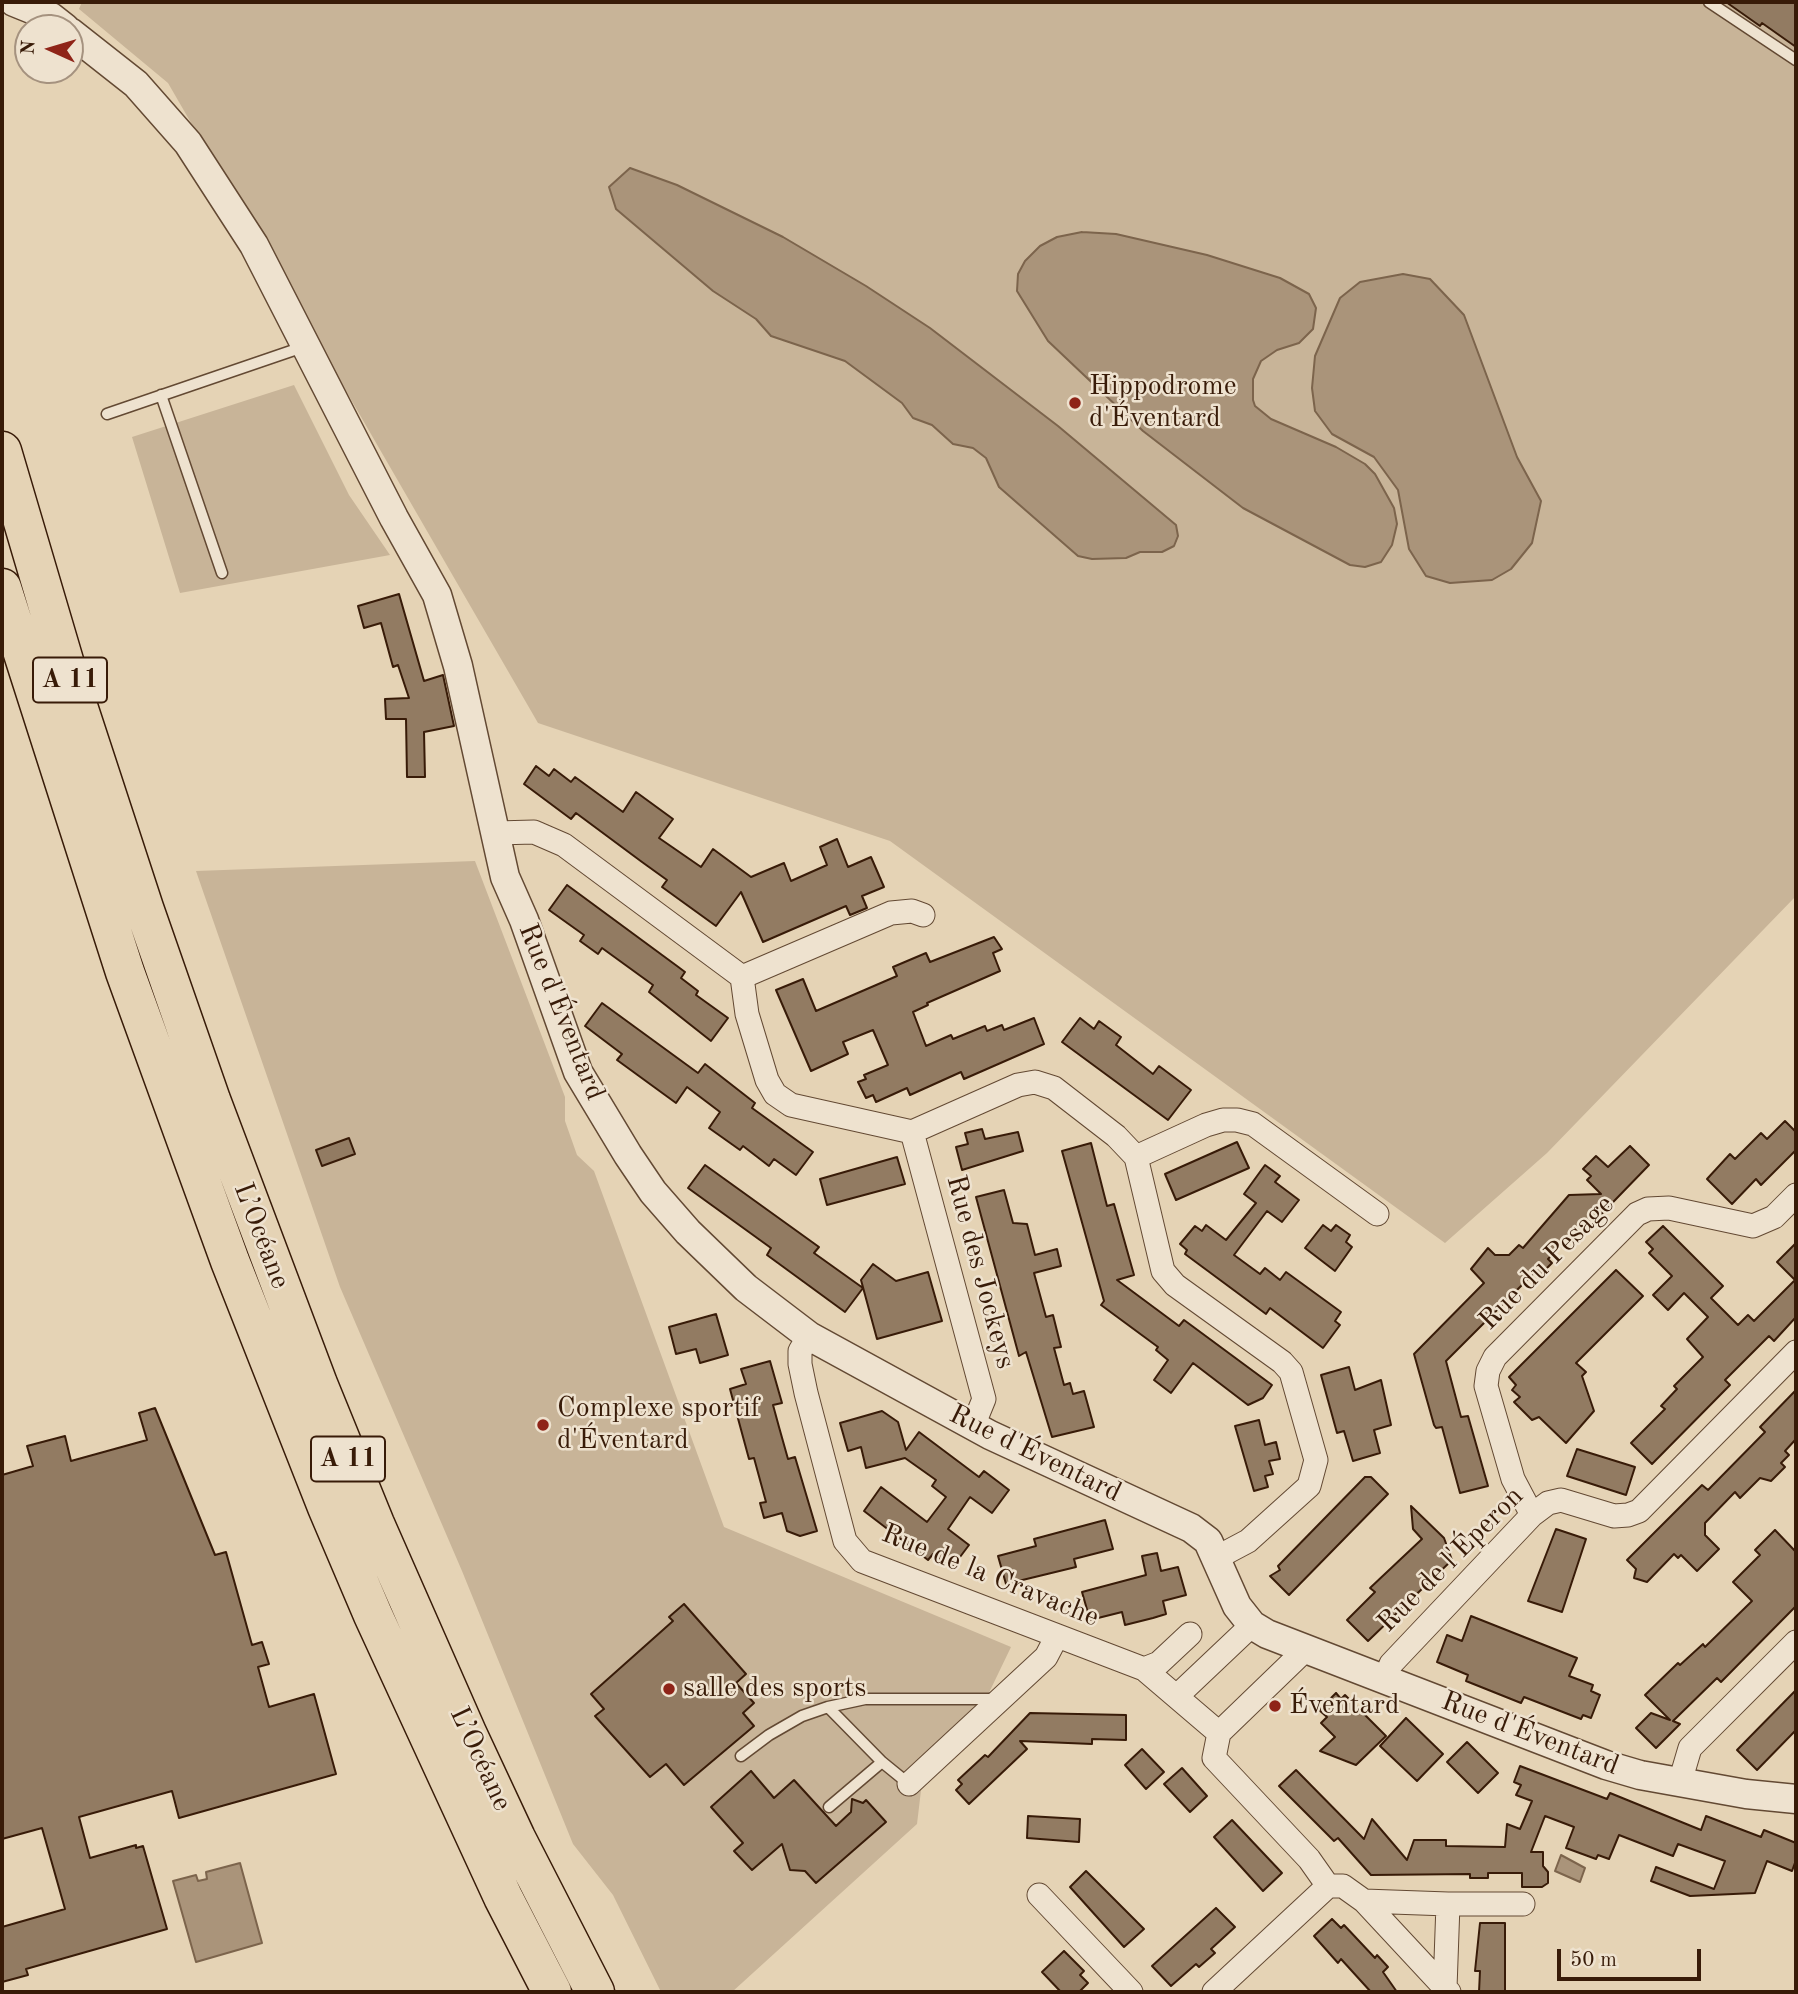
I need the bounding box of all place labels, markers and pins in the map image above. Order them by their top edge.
place label: Hippodrome d'Éventard [1089,370,1237,436]
marker: Hippodrome d'Éventard [1067,395,1083,411]
place label: Complexe sportif d'Éventard [557,1392,760,1458]
marker: Complexe sportif d'Éventard [535,1417,551,1433]
place label: salle des sports [683,1672,866,1706]
marker: salle des sports [661,1681,677,1697]
place label: Éventard [1289,1689,1400,1723]
marker: Éventard [1267,1698,1283,1714]

